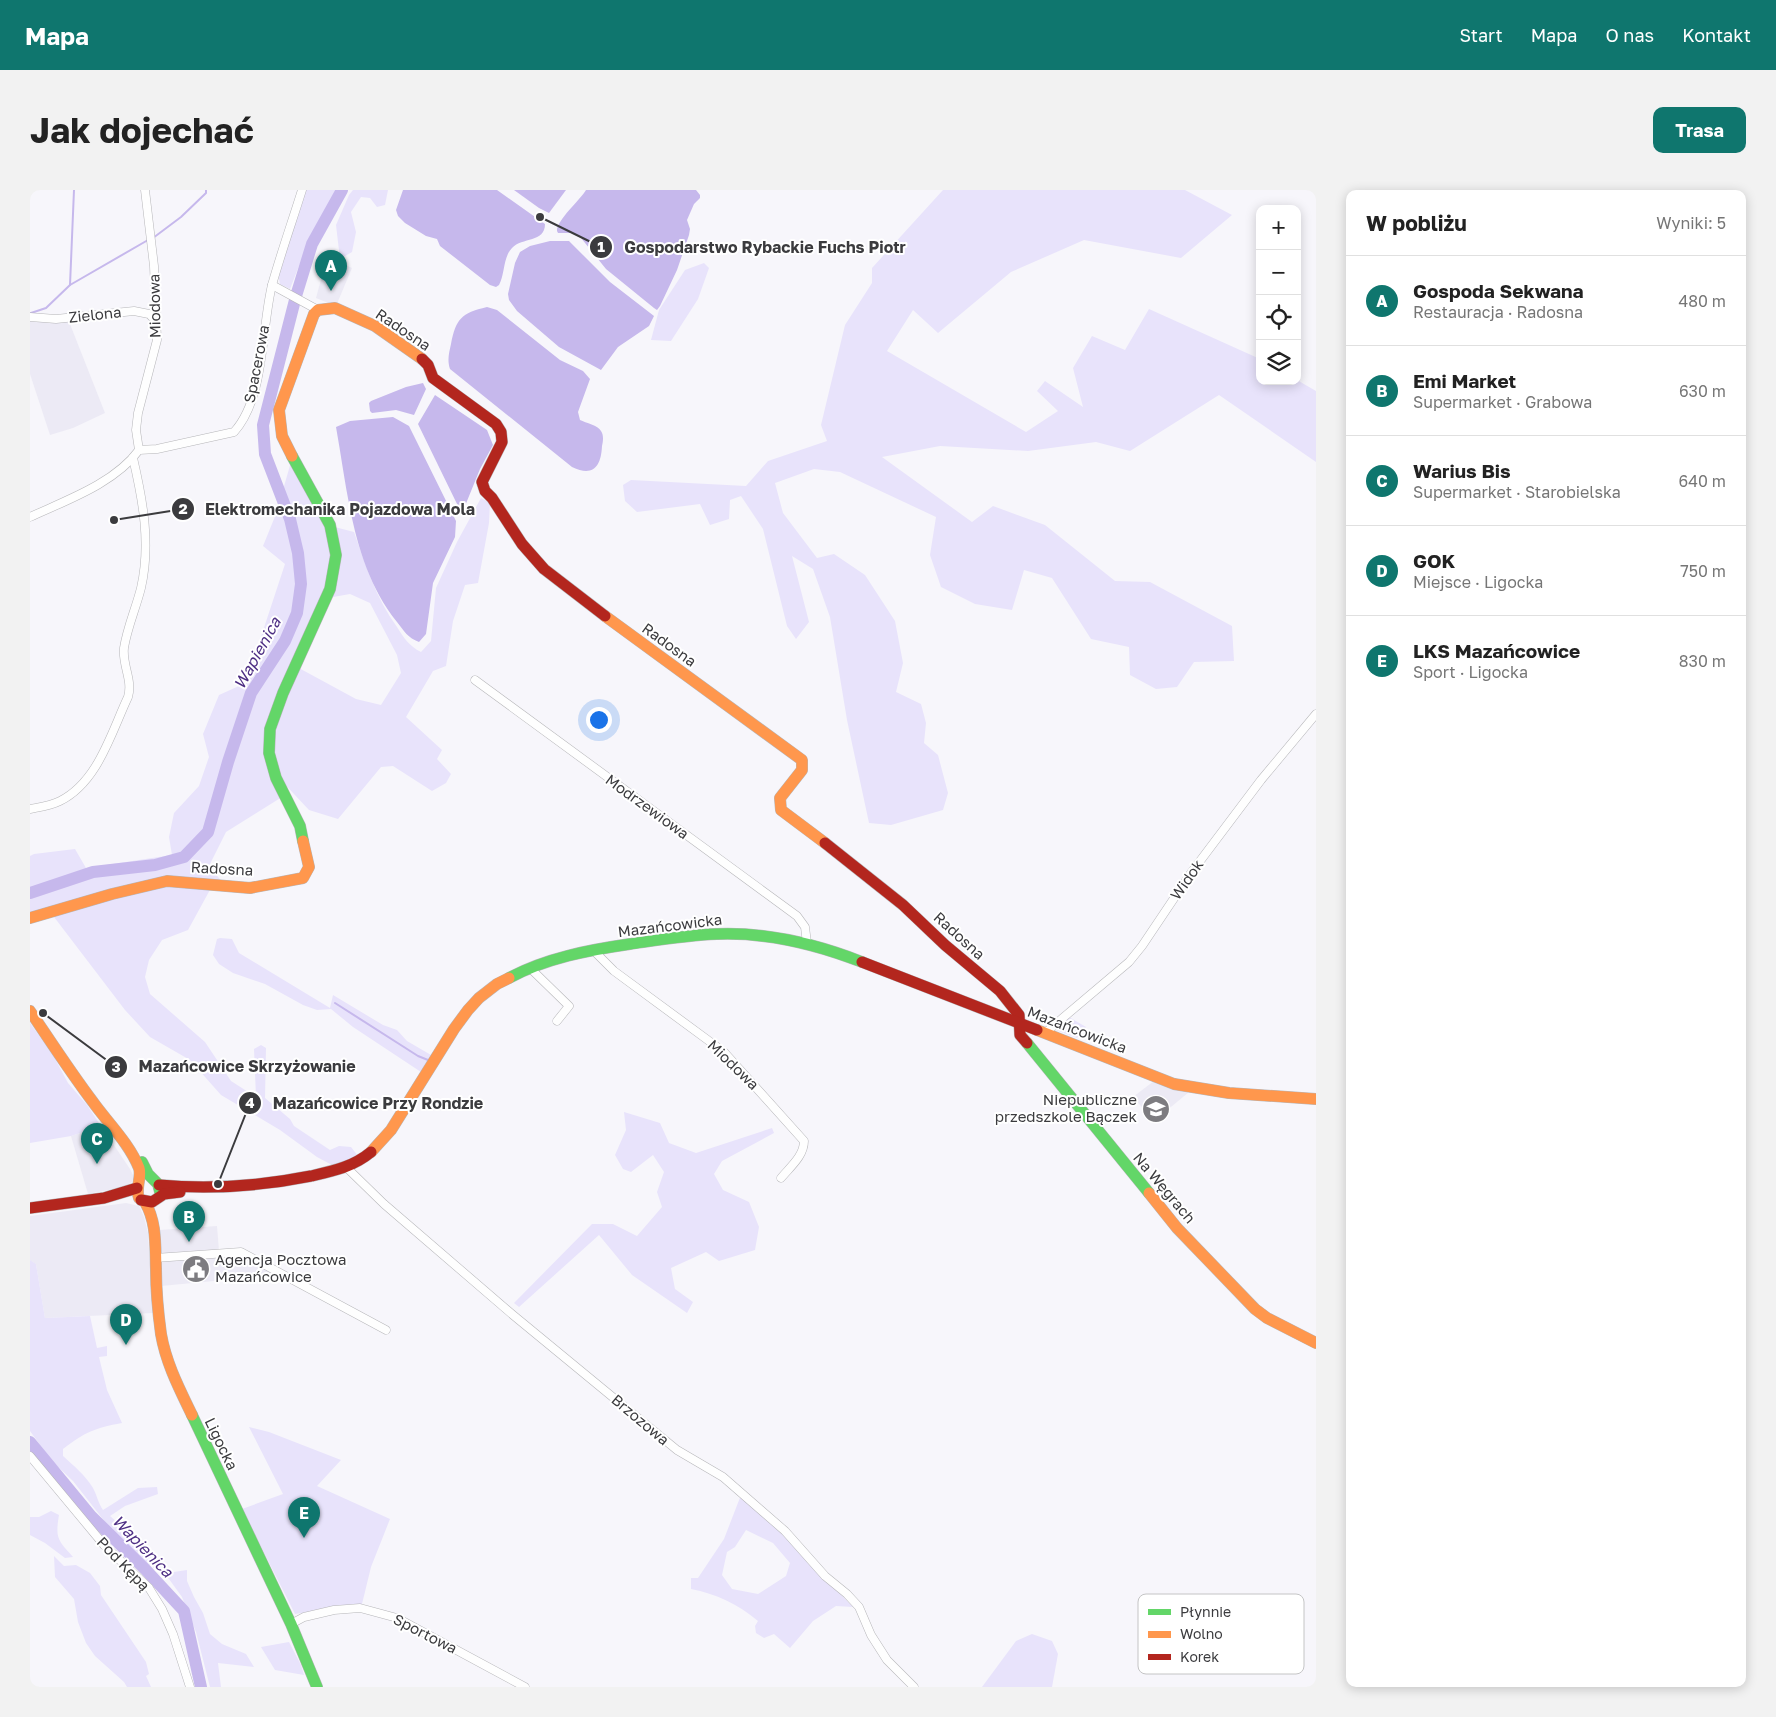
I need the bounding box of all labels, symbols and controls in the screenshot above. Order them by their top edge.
text: Mapa [25,21,89,50]
text: Start [1460,24,1503,46]
text: Mapa [1531,24,1578,46]
text: O nas [1606,24,1654,46]
text: Kontakt [1682,24,1751,46]
button: Trasa [1653,107,1746,153]
text: Jak dojechać [30,109,254,151]
map controls [1256,205,1301,385]
button: + [1256,205,1301,250]
text: W pobliżu [1366,210,1467,236]
text: Wyniki: 5 [1656,213,1726,233]
callout: Gospodarstwo Rybackie Fuchs Piotr [589,231,915,262]
text: 1 [597,237,605,255]
text: Gospodarstwo Rybackie Fuchs Piotr [624,237,906,257]
pin: A [315,250,347,291]
button: − [1256,250,1301,295]
street label: Miodowa [144,274,164,338]
text: Gospoda Sekwana [1413,279,1584,302]
text: A [1376,291,1388,311]
text: 480 m [1678,291,1726,311]
button: locate [1256,295,1301,340]
street label: Zielona [68,302,122,326]
text: Restauracja · Radosna [1413,302,1583,322]
street label: Radosna [373,304,434,354]
street label: Spacerowa [240,323,272,404]
button: layers [1256,340,1301,385]
text: Emi Market [1413,369,1516,392]
text: B [1376,381,1388,401]
text: 630 m [1679,381,1726,401]
text: Supermarket · Grabowa [1413,392,1592,412]
text: Warius Bis [1413,459,1511,482]
text: C [1376,471,1388,491]
text: 640 m [1678,471,1726,491]
text: Supermarket · Starobielska [1413,482,1621,502]
callout: Elektromechanika Pojazdowa Mola [170,493,485,524]
text: 2 [178,499,188,517]
text: Elektromechanika Pojazdowa Mola [205,499,475,519]
text: GOK [1413,549,1455,572]
text: D [1376,561,1388,581]
text: 750 m [1680,561,1726,581]
text: Miejsce · Ligocka [1413,572,1543,592]
water label: Wapienica [229,613,285,692]
street label: Radosna [639,619,700,670]
text: LKS Mazańcowice [1413,639,1580,662]
text: E [1377,651,1387,671]
text: 830 m [1679,651,1726,671]
text: Sport · Ligocka [1413,662,1528,682]
your location [586,707,612,733]
street label: Modrzewiowa [602,770,693,842]
street label: Widok [1166,855,1207,903]
street label: Radosna [190,857,254,879]
street label: Radosna [930,908,989,963]
street label: Mazańcowicka [617,910,723,940]
street label: Mazańcowicka [1025,1002,1130,1056]
street label: Miodowa [704,1035,763,1093]
callout: Mazańcowice Skrzyżowanie [104,1051,366,1082]
text: Mazańcowice Skrzyżowanie [138,1056,356,1076]
text: 3 [111,1057,121,1075]
callout: Mazańcowice Przy Rondzie [237,1088,493,1119]
place label: Niepubliczne przedszkole Bączek [995,1090,1138,1125]
text: 4 [245,1093,255,1111]
text: Mazańcowice Przy Rondzie [273,1093,483,1113]
school or university icon: Niepubliczne przedszkole Bączek [1141,1094,1171,1124]
pin: C [81,1123,113,1164]
street label: Na Węgrach [1130,1148,1200,1226]
pin: B [173,1201,205,1242]
place label: Agencja Pocztowa Mazańcowice [215,1250,346,1285]
public building icon: Agencja Pocztowa Mazańcowice [181,1254,211,1284]
pin: D [110,1304,142,1345]
street label: Brzozowa [608,1390,673,1448]
street label: Ligocka [202,1415,242,1473]
pin: E [288,1497,320,1538]
water label: Wapienica [108,1511,178,1582]
street label: Pod Kępą [94,1533,154,1594]
legend [1138,1594,1304,1674]
text: Płynnie [1180,1603,1231,1620]
street label: Sportowa [391,1609,460,1657]
text: Wolno [1180,1625,1223,1642]
text: Korek [1180,1648,1219,1665]

